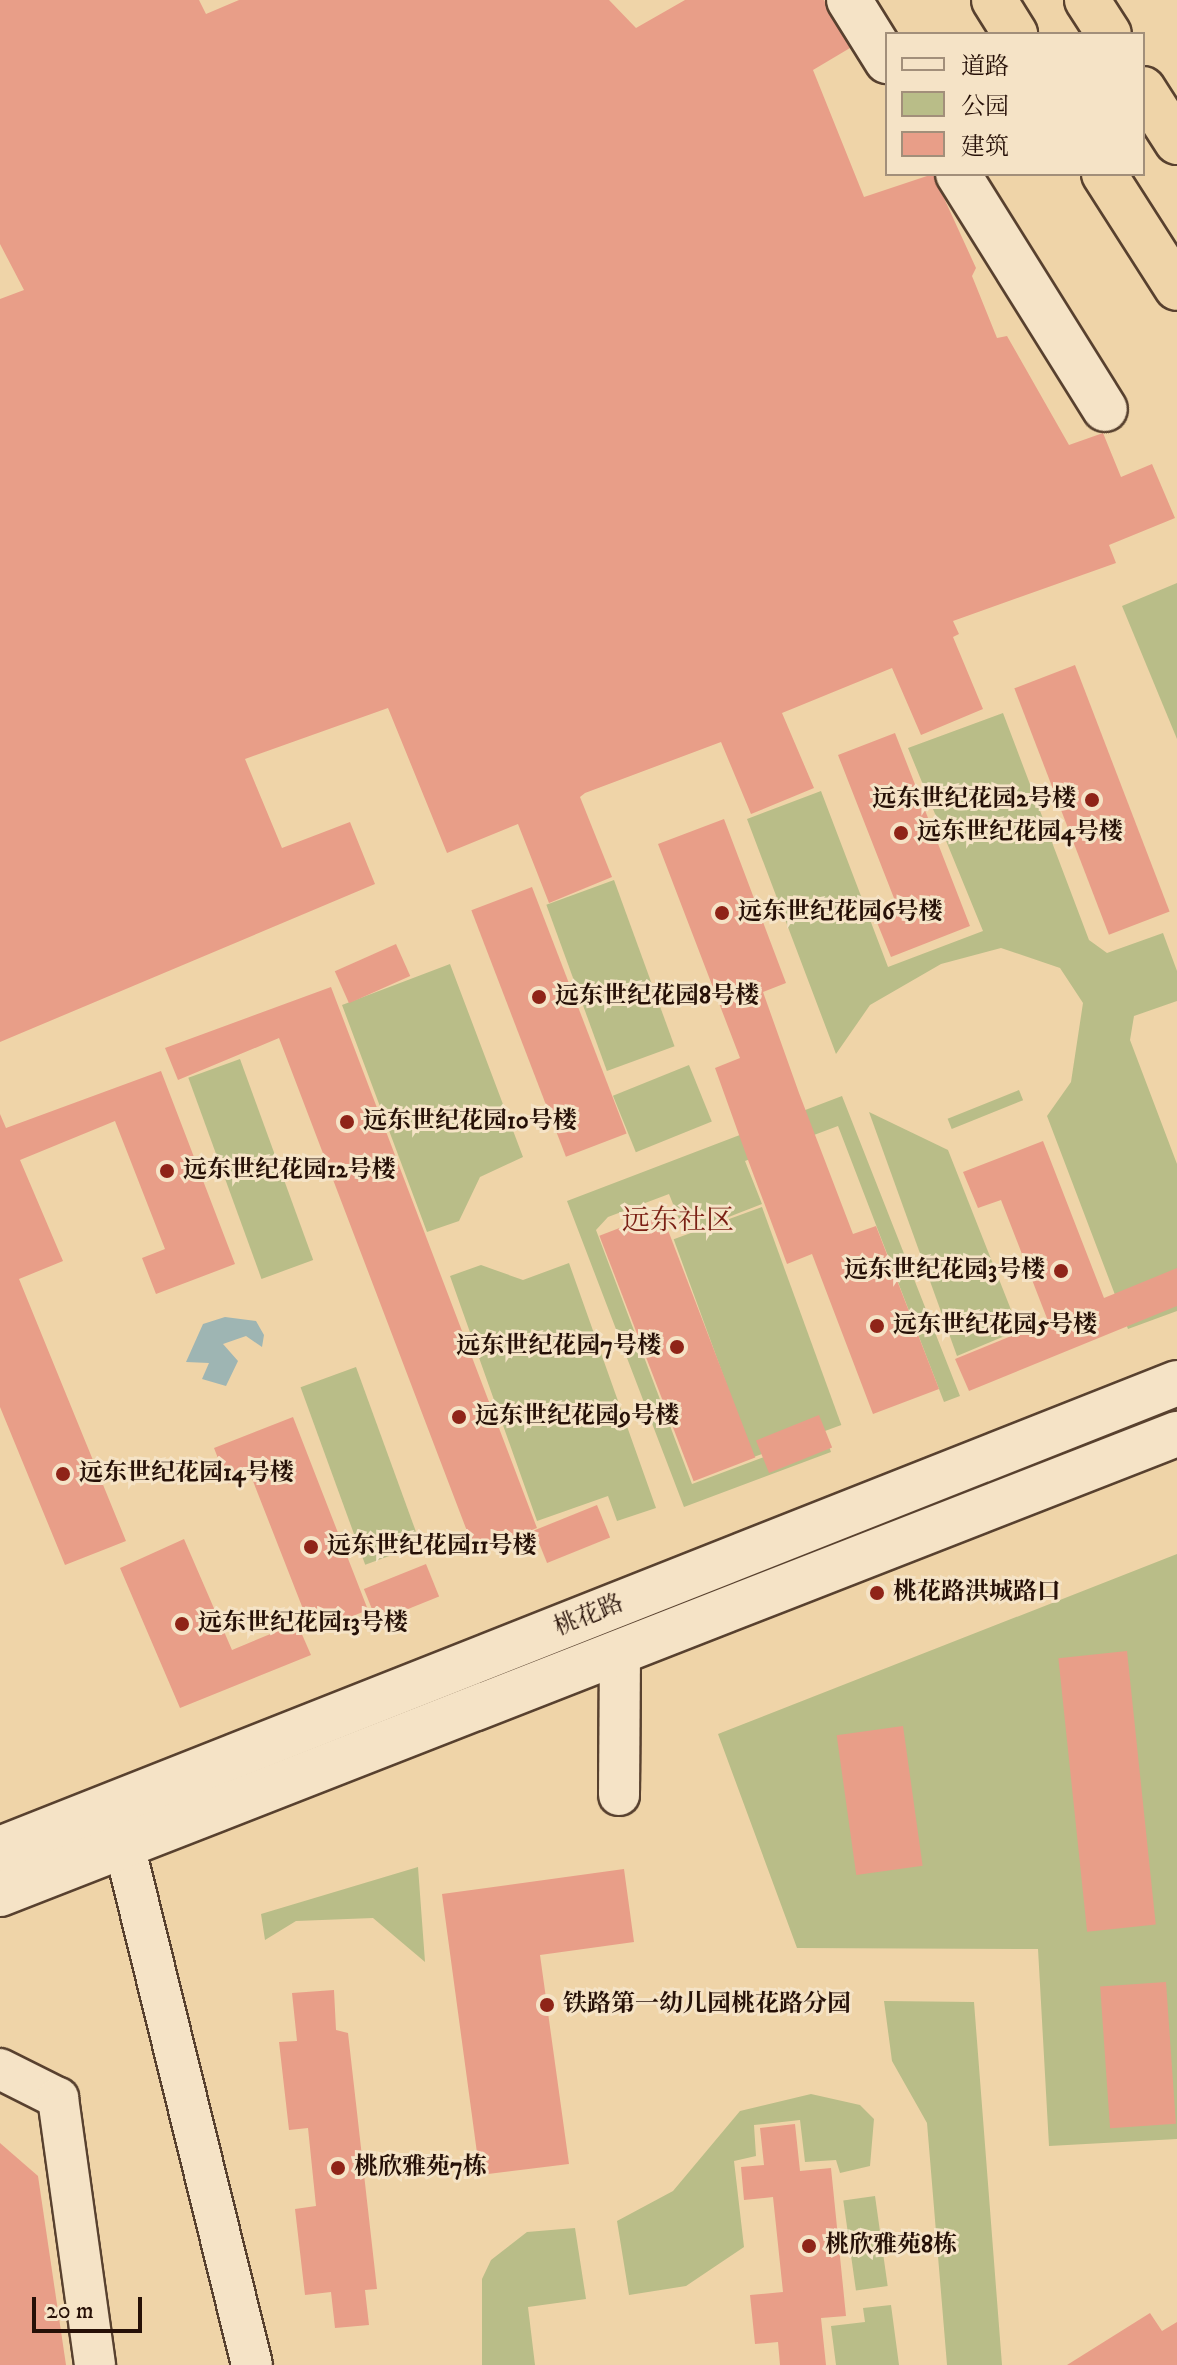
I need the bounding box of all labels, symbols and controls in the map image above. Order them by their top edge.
legend [885,32,1145,176]
text: 道路 [961,52,1009,82]
text: 公园 [961,92,1009,122]
text: 建筑 [961,132,1009,162]
place label: 远东世纪花园2号楼 [872,786,1076,814]
marker: 远东世纪花园2号楼 [1083,791,1101,809]
place label: 远东世纪花园4号楼 [917,819,1123,847]
marker: 远东世纪花园4号楼 [892,824,910,842]
place label: 远东世纪花园6号楼 [738,899,942,927]
marker: 远东世纪花园6号楼 [713,904,731,922]
place label: 远东世纪花园8号楼 [555,983,759,1011]
marker: 远东世纪花园8号楼 [530,988,548,1006]
place label: 远东世纪花园10号楼 [363,1108,577,1136]
marker: 远东世纪花园10号楼 [338,1113,356,1131]
place label: 远东世纪花园12号楼 [183,1157,396,1185]
marker: 远东世纪花园12号楼 [158,1162,176,1180]
district label: 远东社区 [622,1204,734,1238]
place label: 远东世纪花园3号楼 [844,1257,1045,1285]
marker: 远东世纪花园3号楼 [1052,1262,1070,1280]
place label: 远东世纪花园5号楼 [893,1312,1097,1340]
marker: 远东世纪花园5号楼 [868,1317,886,1335]
place label: 远东世纪花园7号楼 [456,1333,661,1361]
marker: 远东世纪花园7号楼 [668,1338,686,1356]
place label: 远东世纪花园9号楼 [475,1403,679,1431]
marker: 远东世纪花园9号楼 [450,1408,468,1426]
place label: 远东世纪花园14号楼 [79,1460,294,1488]
marker: 远东世纪花园14号楼 [54,1465,72,1483]
place label: 远东世纪花园11号楼 [327,1533,537,1561]
marker: 远东世纪花园11号楼 [302,1538,320,1556]
place label: 桃花路洪城路口 [893,1579,1061,1607]
marker: 桃花路洪城路口 [868,1584,886,1602]
street label: 桃花路 [550,1589,628,1643]
place label: 远东世纪花园13号楼 [198,1610,408,1638]
marker: 远东世纪花园13号楼 [173,1615,191,1633]
place label: 铁路第一幼儿园桃花路分园 [563,1991,851,2019]
marker: 铁路第一幼儿园桃花路分园 [538,1996,556,2014]
place label: 桃欣雅苑7栋 [354,2154,487,2182]
marker: 桃欣雅苑7栋 [329,2159,347,2177]
place label: 桃欣雅苑8栋 [825,2232,957,2260]
marker: 桃欣雅苑8栋 [800,2237,818,2255]
scale bar [36,2281,146,2331]
text: 20 m [46,2296,94,2326]

